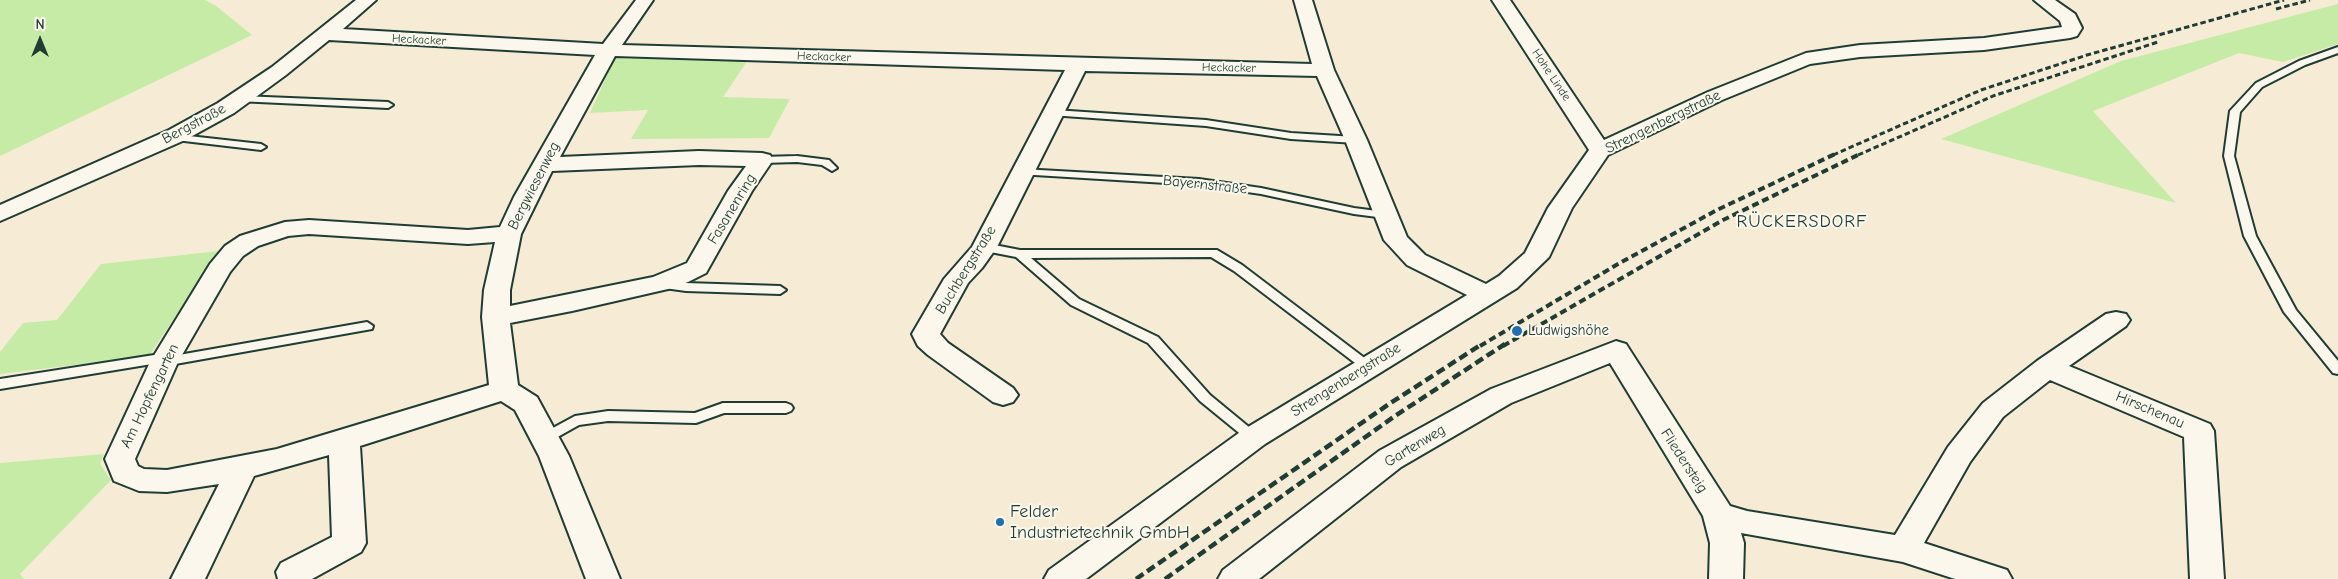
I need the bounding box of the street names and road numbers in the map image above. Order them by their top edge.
street label: Heckacker [391,31,447,49]
street label: Hohe Linde [1528,46,1574,104]
street label: Heckacker [797,49,851,65]
street label: Heckacker [1202,60,1256,76]
street label: Strengenbergstraße [1602,86,1724,158]
street label: Bergstraße [159,100,229,148]
street label: Bergwiesenweg [504,139,564,233]
street label: Fasanenring [704,170,760,248]
street label: Bayernstraße [1162,172,1248,198]
street label: Buchbergstraße [932,223,1000,317]
street label: Strengenbergstraße [1288,339,1404,421]
street label: Am Hopfengarten [117,341,183,451]
street label: Hirschenau [2113,387,2187,433]
street label: Gartenweg [1381,421,1449,471]
street label: Fliedersteig [1657,425,1711,497]

